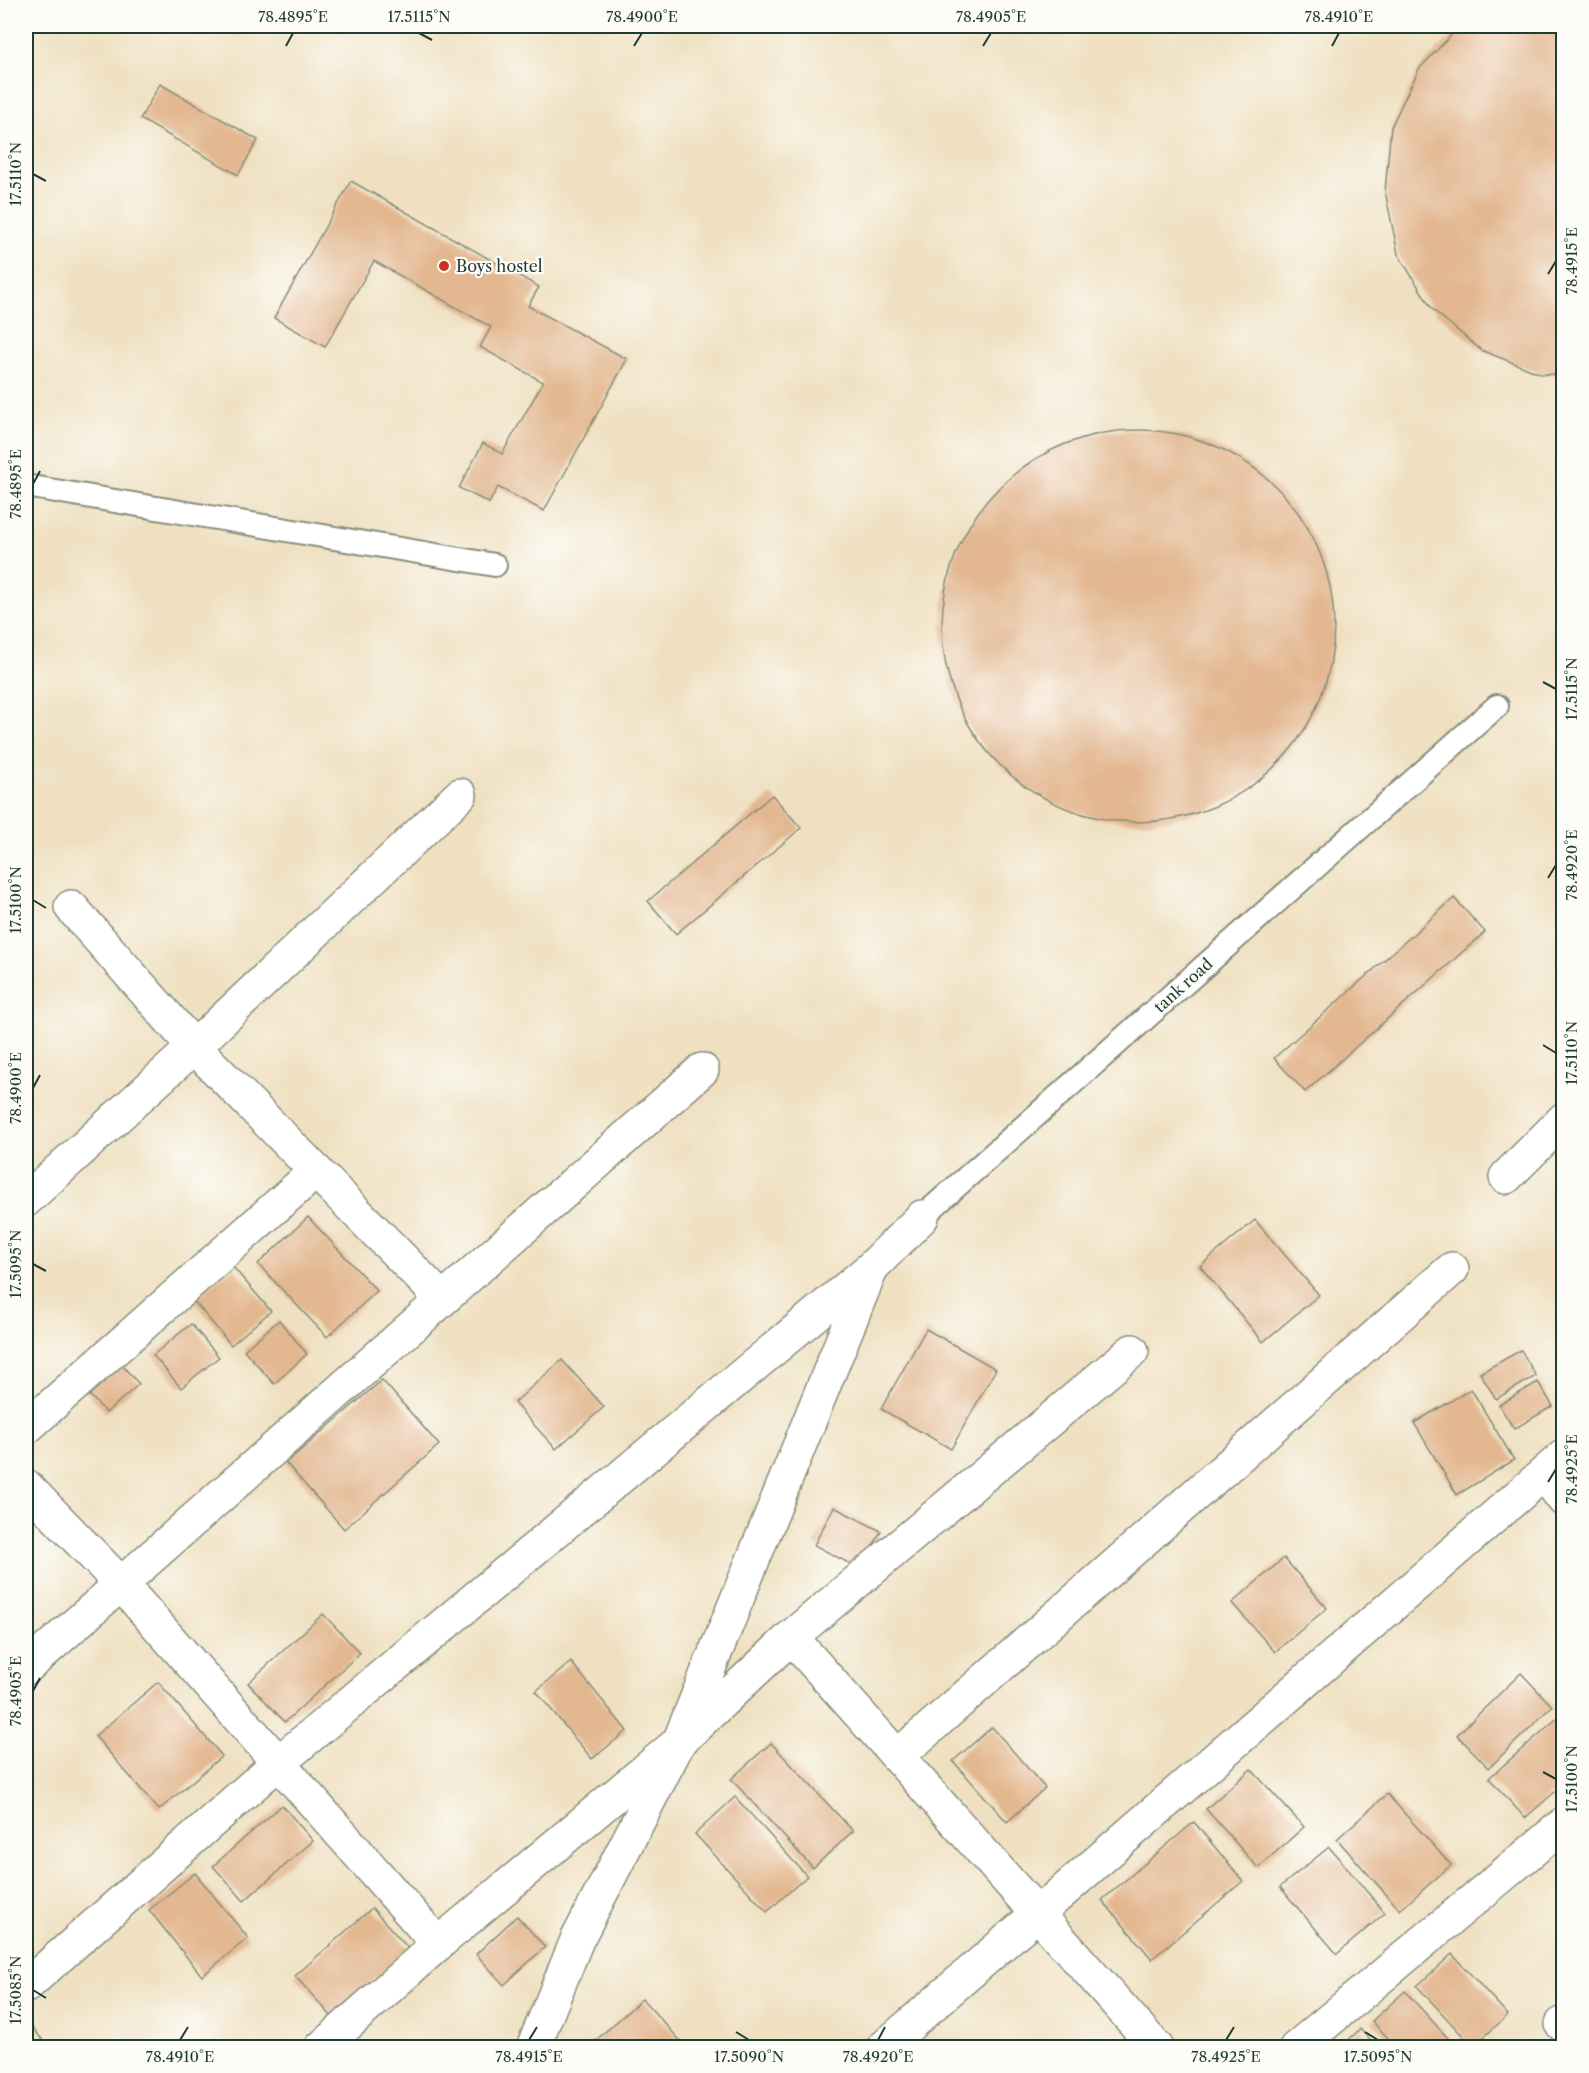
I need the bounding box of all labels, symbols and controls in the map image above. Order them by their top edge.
text: 78.4895°E [258,7,328,26]
text: 17.5115°N [387,7,451,26]
text: 78.4900°E [606,7,678,26]
text: 78.4905°E [956,7,1026,26]
text: 78.4910°E [1305,7,1373,26]
text: 17.5110°N [6,142,25,206]
text: 78.4915°E [1562,227,1581,295]
place label: Boys hostel [456,256,543,276]
marker: Boys hostel [437,259,451,273]
text: 78.4895°E [6,449,25,519]
text: 17.5115°N [1562,657,1581,721]
text: 78.4920°E [1562,829,1581,901]
text: 17.5100°N [6,866,25,934]
street label: tank road [1150,953,1217,1016]
text: 17.5110°N [1562,1021,1581,1085]
text: 78.4900°E [6,1052,25,1124]
text: 17.5095°N [6,1230,25,1298]
text: 78.4925°E [1562,1434,1581,1504]
text: 78.4905°E [6,1656,25,1726]
text: 17.5100°N [1562,1745,1581,1813]
text: 17.5085°N [6,1956,25,2024]
text: 78.4910°E [146,2047,214,2066]
text: 78.4915°E [495,2047,563,2066]
text: 17.5090°N [714,2047,784,2066]
text: 78.4920°E [842,2047,914,2066]
text: 78.4925°E [1191,2047,1261,2066]
text: 17.5095°N [1344,2047,1412,2066]

